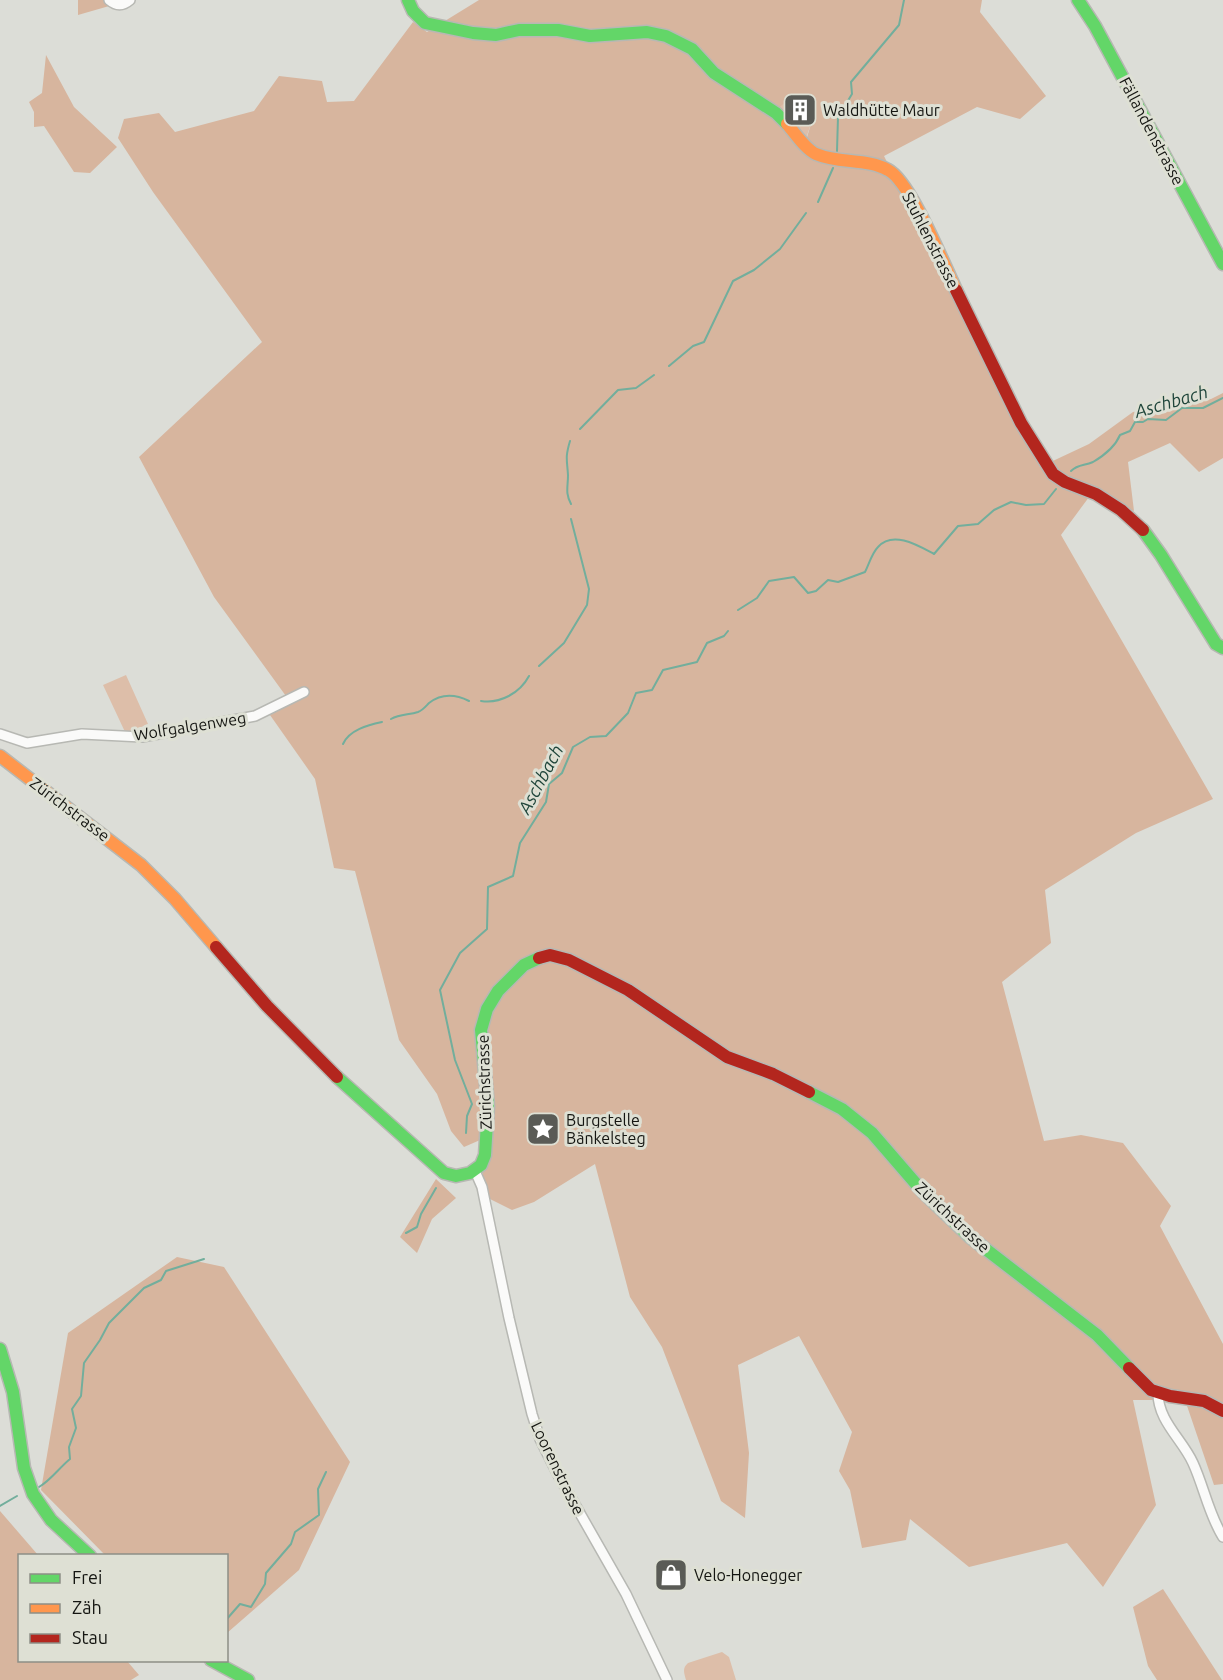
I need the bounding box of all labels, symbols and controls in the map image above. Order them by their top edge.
street label: Fällandenstrasse [1116,74,1188,188]
building icon: Waldhütte Maur [782,92,818,128]
place label: Waldhütte Maur [823,101,940,119]
street label: Stuhlenstrasse [899,189,963,291]
water label: Aschbach [1131,381,1210,421]
street label: Wolfgalgenweg [133,708,247,744]
water label: Aschbach [513,741,567,818]
street label: Zürichstrasse [27,773,113,845]
street label: Zürichstrasse [473,1034,495,1130]
place icon: Burgstelle Bänkelsteg [525,1111,561,1147]
place label: Burgstelle Bänkelsteg [566,1111,646,1147]
street label: Zürichstrasse [912,1178,994,1256]
street label: Loorenstrasse [528,1419,588,1517]
legend [18,1554,228,1662]
shop icon: Velo-Honegger [653,1557,689,1593]
place label: Velo-Honegger [694,1566,802,1584]
text: Frei [72,1567,102,1587]
text: Zäh [72,1597,102,1617]
text: Stau [72,1627,108,1647]

